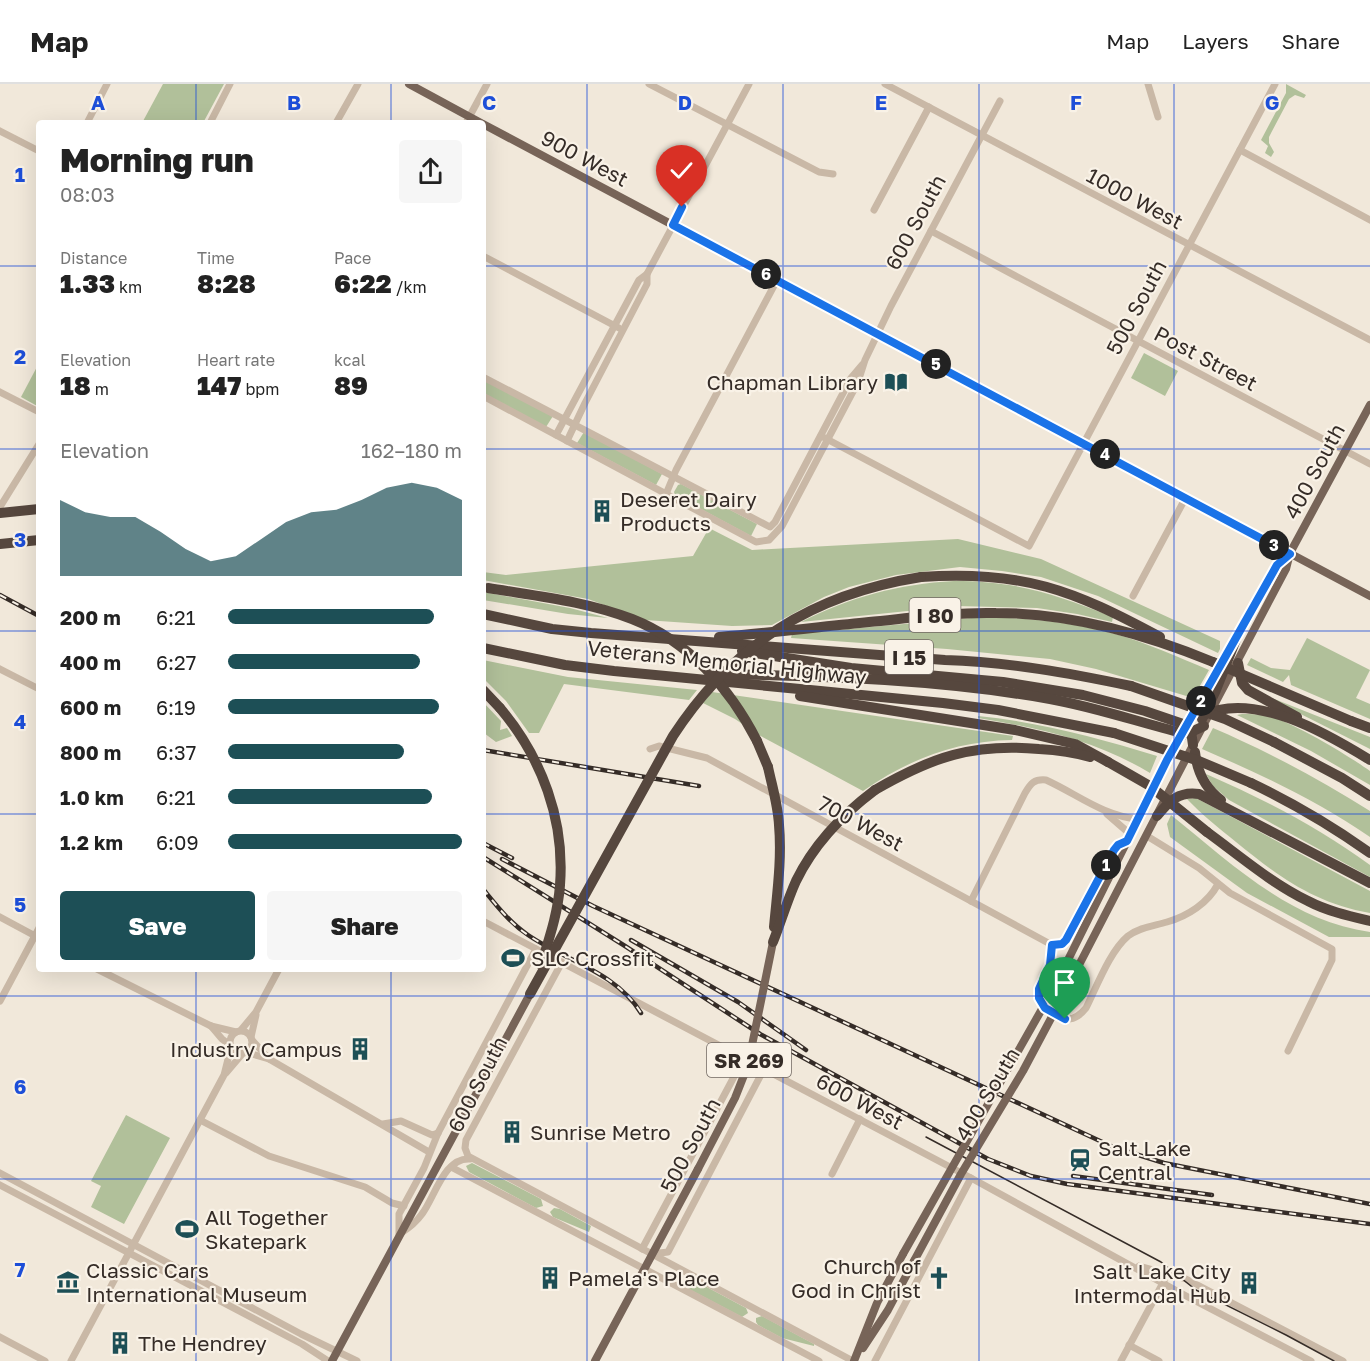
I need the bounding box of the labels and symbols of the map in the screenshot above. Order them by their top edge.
text: A [91,90,105,114]
text: B [287,90,301,114]
text: C [482,90,496,114]
text: D [678,90,692,114]
text: E [875,90,887,114]
text: F [1070,90,1082,114]
text: G [1265,90,1279,114]
street label: 900 West [537,124,633,192]
pin [656,145,707,207]
text: 1 [15,162,25,186]
street label: 1000 West [1082,162,1188,234]
street label: 600 South [879,170,951,274]
street label: 500 South [1100,255,1172,359]
pin: 6 [751,259,781,289]
street label: Post Street [1150,320,1262,396]
text: 2 [14,344,26,368]
pin: 5 [921,349,951,379]
place label: Chapman Library [706,369,878,395]
library icon: Chapman Library [883,369,909,395]
street label: 400 South [1278,419,1350,523]
pin: 4 [1090,439,1120,469]
place label: Deseret Dairy Products [620,486,757,536]
building icon: Deseret Dairy Products [589,498,615,524]
text: 3 [14,527,26,551]
pin: 3 [1259,530,1289,560]
road number: I 80 [910,598,960,632]
street label: Veterans Memorial Highway [586,634,868,690]
road number: I 15 [885,640,933,674]
pin: 2 [1186,686,1216,716]
text: 4 [14,709,26,733]
street label: 700 West [814,790,908,856]
pin: 1 [1091,850,1121,880]
text: 5 [14,892,26,916]
sports icon: SLC Crossfit [500,945,526,971]
place label: SLC Crossfit [531,945,654,971]
pin [1039,957,1090,1019]
street label: 600 South [442,1032,512,1136]
place label: Industry Campus [170,1036,342,1062]
building icon: Industry Campus [347,1036,373,1062]
road number: SR 269 [707,1043,791,1077]
street label: 400 South [949,1043,1025,1145]
street label: 600 West [812,1067,908,1135]
text: 6 [14,1074,26,1098]
street label: 500 South [654,1093,726,1197]
building icon: Sunrise Metro [499,1119,525,1145]
place label: Sunrise Metro [530,1119,671,1145]
place label: Salt Lake Central [1098,1135,1191,1185]
station icon: Salt Lake Central [1067,1147,1093,1173]
place label: All Together Skatepark [205,1204,328,1254]
sports icon: All Together Skatepark [174,1216,200,1242]
place label: Church of God in Christ [791,1253,921,1303]
text: 7 [15,1257,26,1281]
place label: Classic Cars International Museum [86,1257,307,1307]
place label: Salt Lake City Intermodal Hub [1073,1258,1231,1308]
building icon: Pamela's Place [537,1265,563,1291]
place label: Pamela's Place [568,1265,720,1291]
church icon: Church of God in Christ [926,1265,952,1291]
museum icon: Classic Cars International Museum [55,1269,81,1295]
building icon: Salt Lake City Intermodal Hub [1236,1270,1262,1296]
building icon: The Hendrey [107,1330,133,1356]
place label: The Hendrey [138,1330,267,1356]

